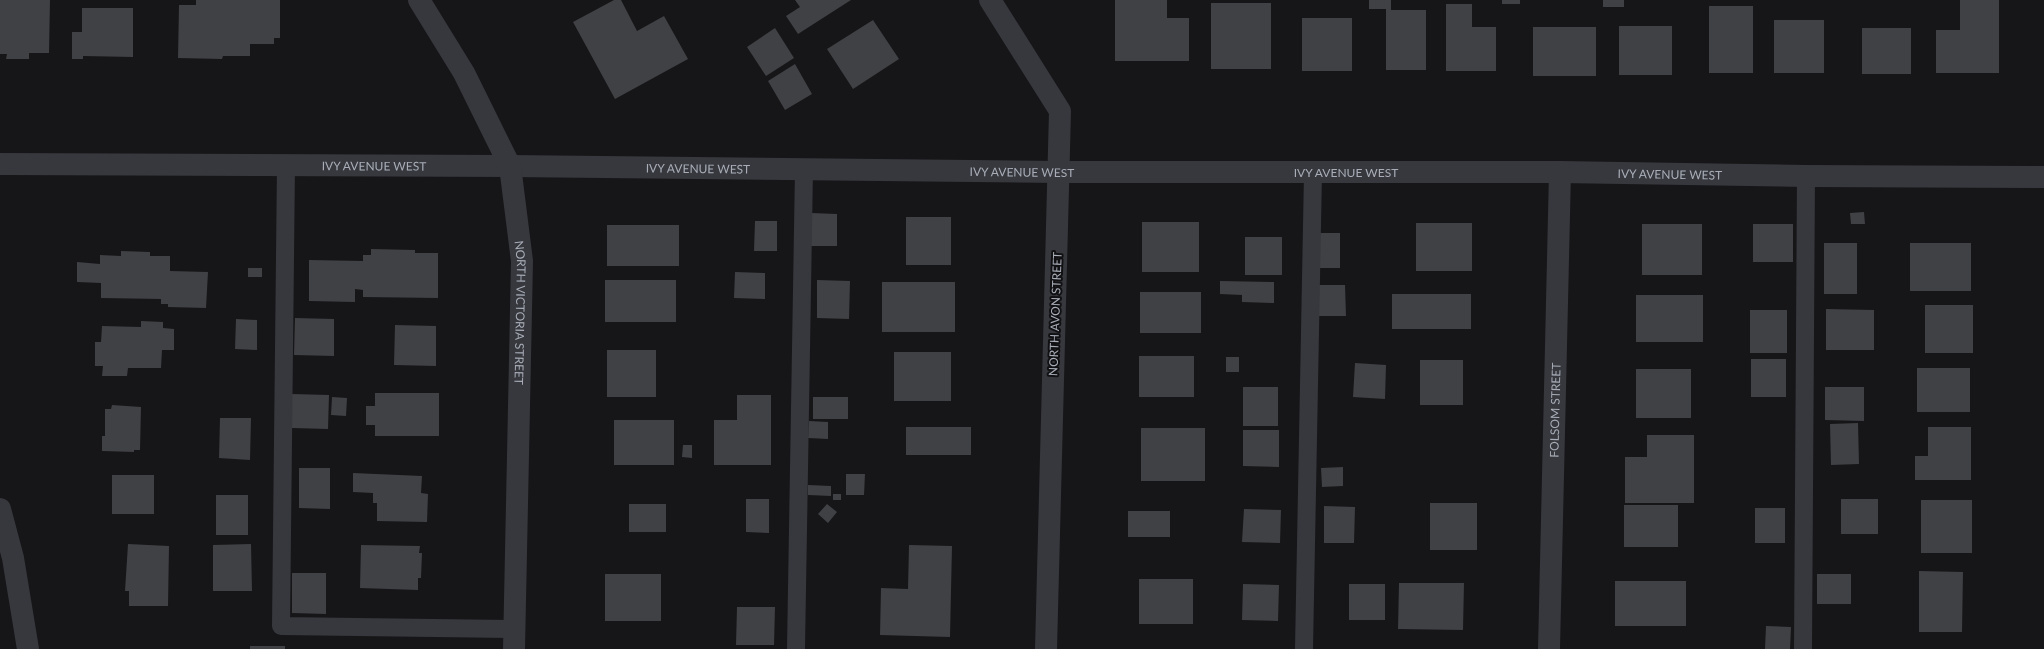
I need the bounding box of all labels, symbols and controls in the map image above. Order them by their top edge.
street label: IVY AVENUE WEST [322,158,426,173]
street label: IVY AVENUE WEST [646,160,750,176]
street label: IVY AVENUE WEST [970,164,1074,180]
street label: IVY AVENUE WEST [1294,165,1398,180]
street label: IVY AVENUE WEST [1618,165,1722,182]
street label: NORTH VICTORIA STREET [512,240,530,385]
street label: NORTH AVON STREET [1045,252,1065,376]
street label: FOLSOM STREET [1546,362,1563,458]

